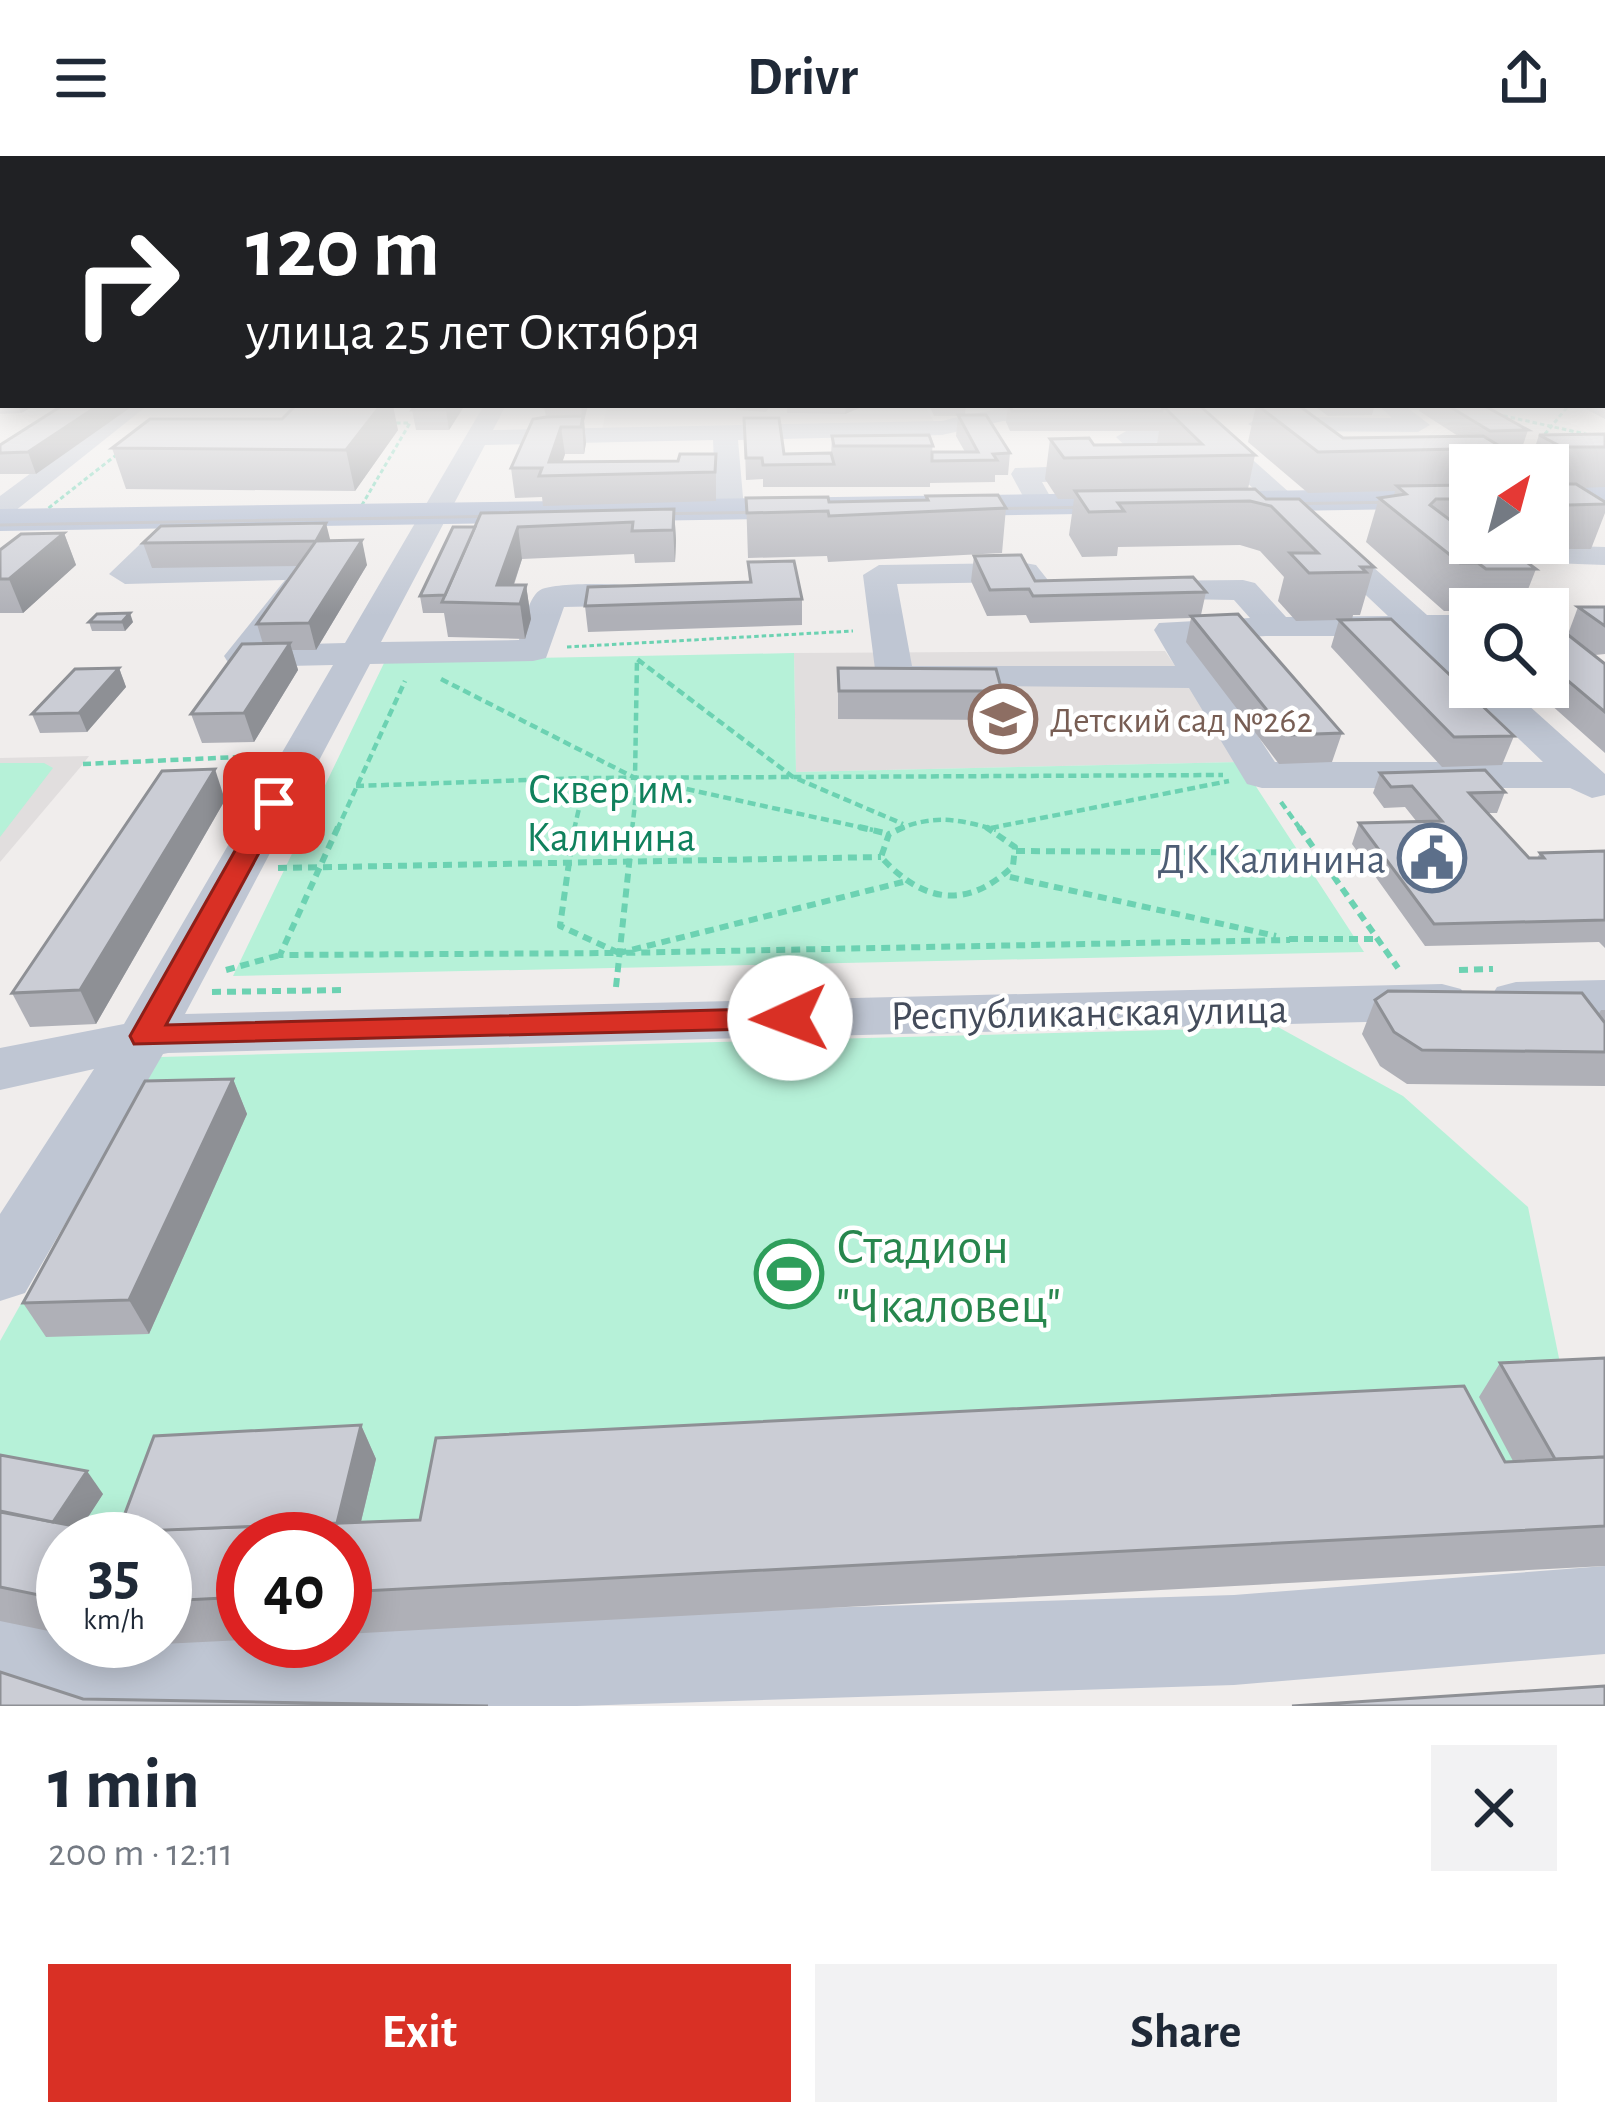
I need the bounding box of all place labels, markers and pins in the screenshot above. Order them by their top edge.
school or university icon: Детский сад №262 [968,684,1038,754]
place label: Детский сад №262 [1050,703,1313,739]
pin [223,752,325,854]
public building icon: ДК Калинина [1397,823,1467,893]
place label: ДК Калинина [1158,839,1386,881]
place label: Стадион "Чкаловец" [836,1222,1061,1332]
sports icon: Стадион "Чкаловец" [754,1239,824,1309]

